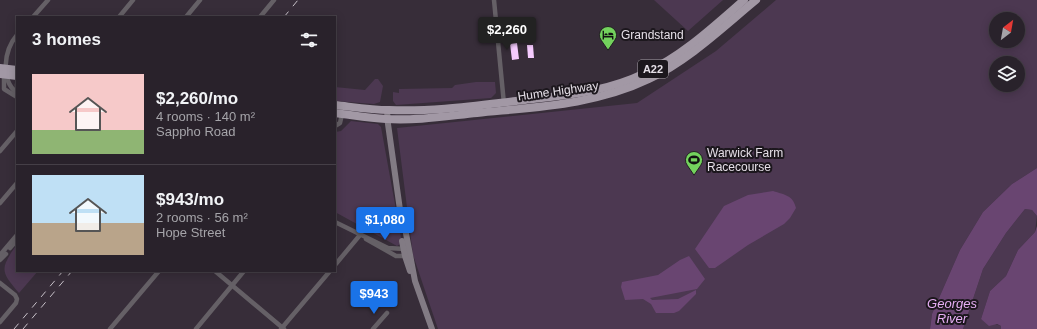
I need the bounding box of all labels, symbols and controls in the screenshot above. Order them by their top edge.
north arrow [989,12,1025,48]
map controls [989,12,1025,92]
pin: $2,260 [474,17,540,51]
text: $2,260 [487,22,527,37]
hotel icon: Grandstand [598,25,618,50]
place label: Grandstand [621,28,684,42]
icon: filters [298,29,320,51]
text: 3 homes [32,30,101,49]
button: layers [989,56,1025,92]
road number: A22 [638,60,668,78]
street label: Hume Highway [517,78,599,104]
text: $2,260/mo [156,89,238,108]
icon: home [64,90,112,138]
text: 4 rooms · 140 m² [156,109,255,124]
text: Sappho Road [156,124,236,139]
place label: Warwick Farm Racecourse [707,146,783,174]
sports icon: Warwick Farm Racecourse [684,150,704,175]
text: $943/mo [156,190,224,209]
icon: home [64,191,112,239]
pin: $1,080 [352,207,418,241]
text: 2 rooms · 56 m² [156,210,248,225]
text: $1,080 [365,212,405,227]
text: Hope Street [156,225,225,240]
pin: $943 [350,281,398,315]
text: $943 [360,286,388,301]
water label: Georges River [927,296,977,326]

